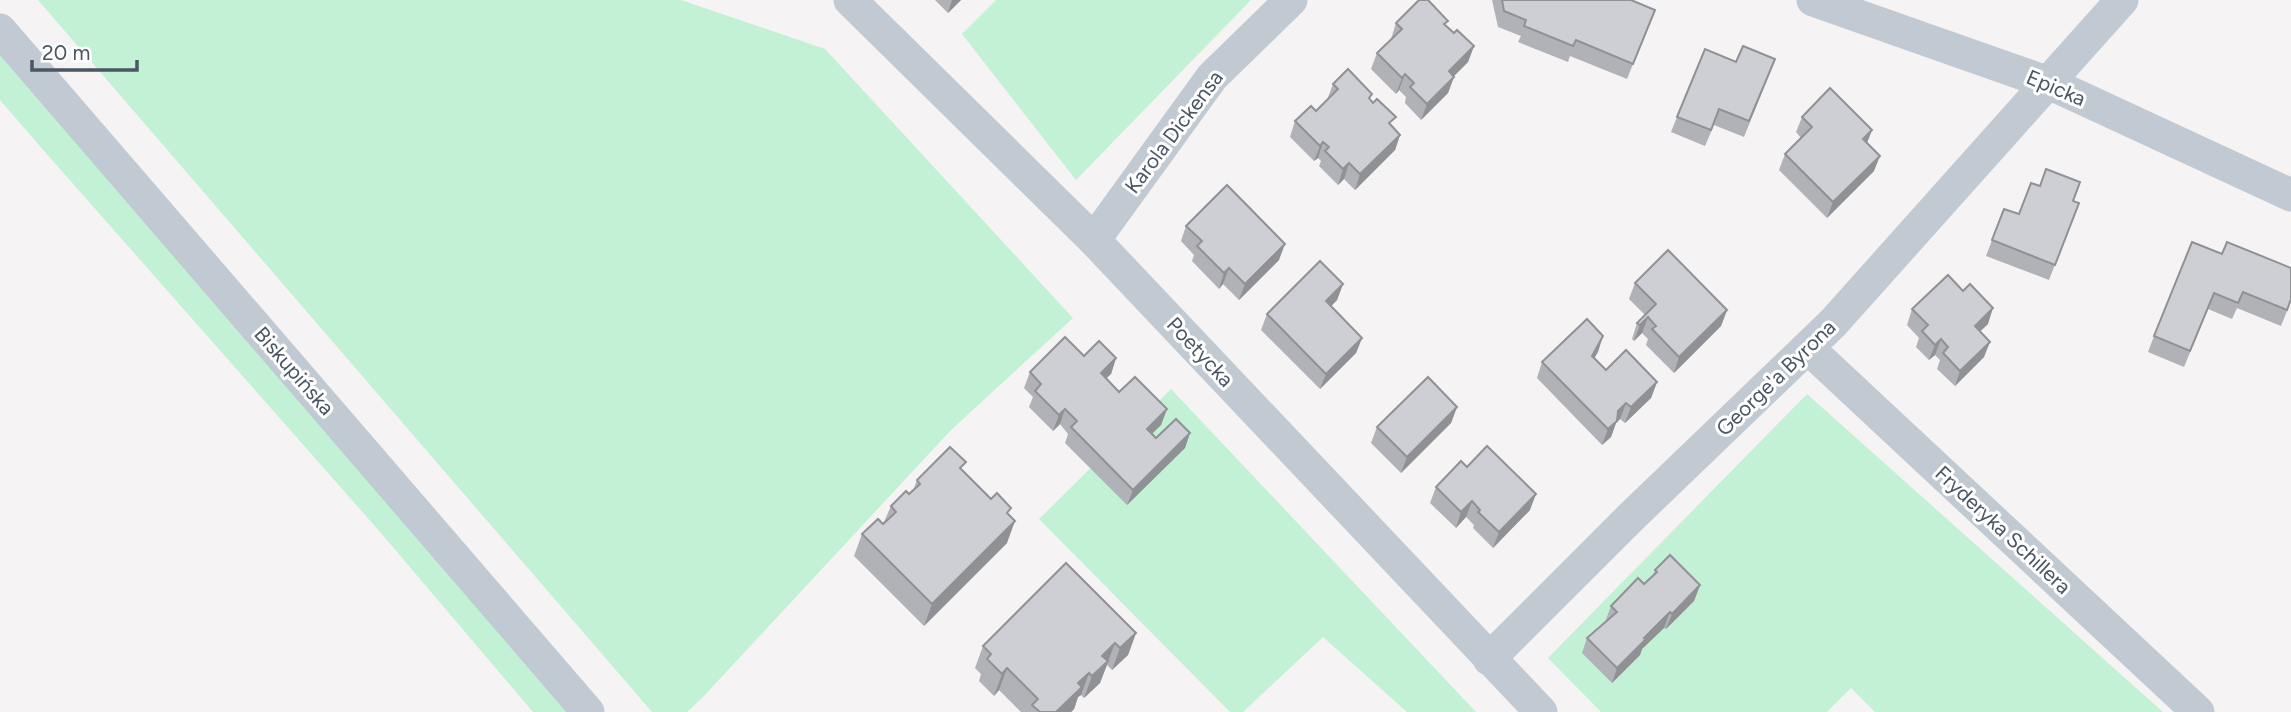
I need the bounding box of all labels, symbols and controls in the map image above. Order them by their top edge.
scale bar [32,28,136,72]
text: 20 m [42,40,90,65]
street label: Epicka [2023,64,2090,111]
street label: Karola Dickensa [1119,65,1228,198]
street label: Poetycka [1162,312,1239,392]
street label: George'a Byrona [1711,314,1841,441]
street label: Biskupińska [249,321,340,420]
street label: Fryderyka Schillera [1930,460,2076,599]

